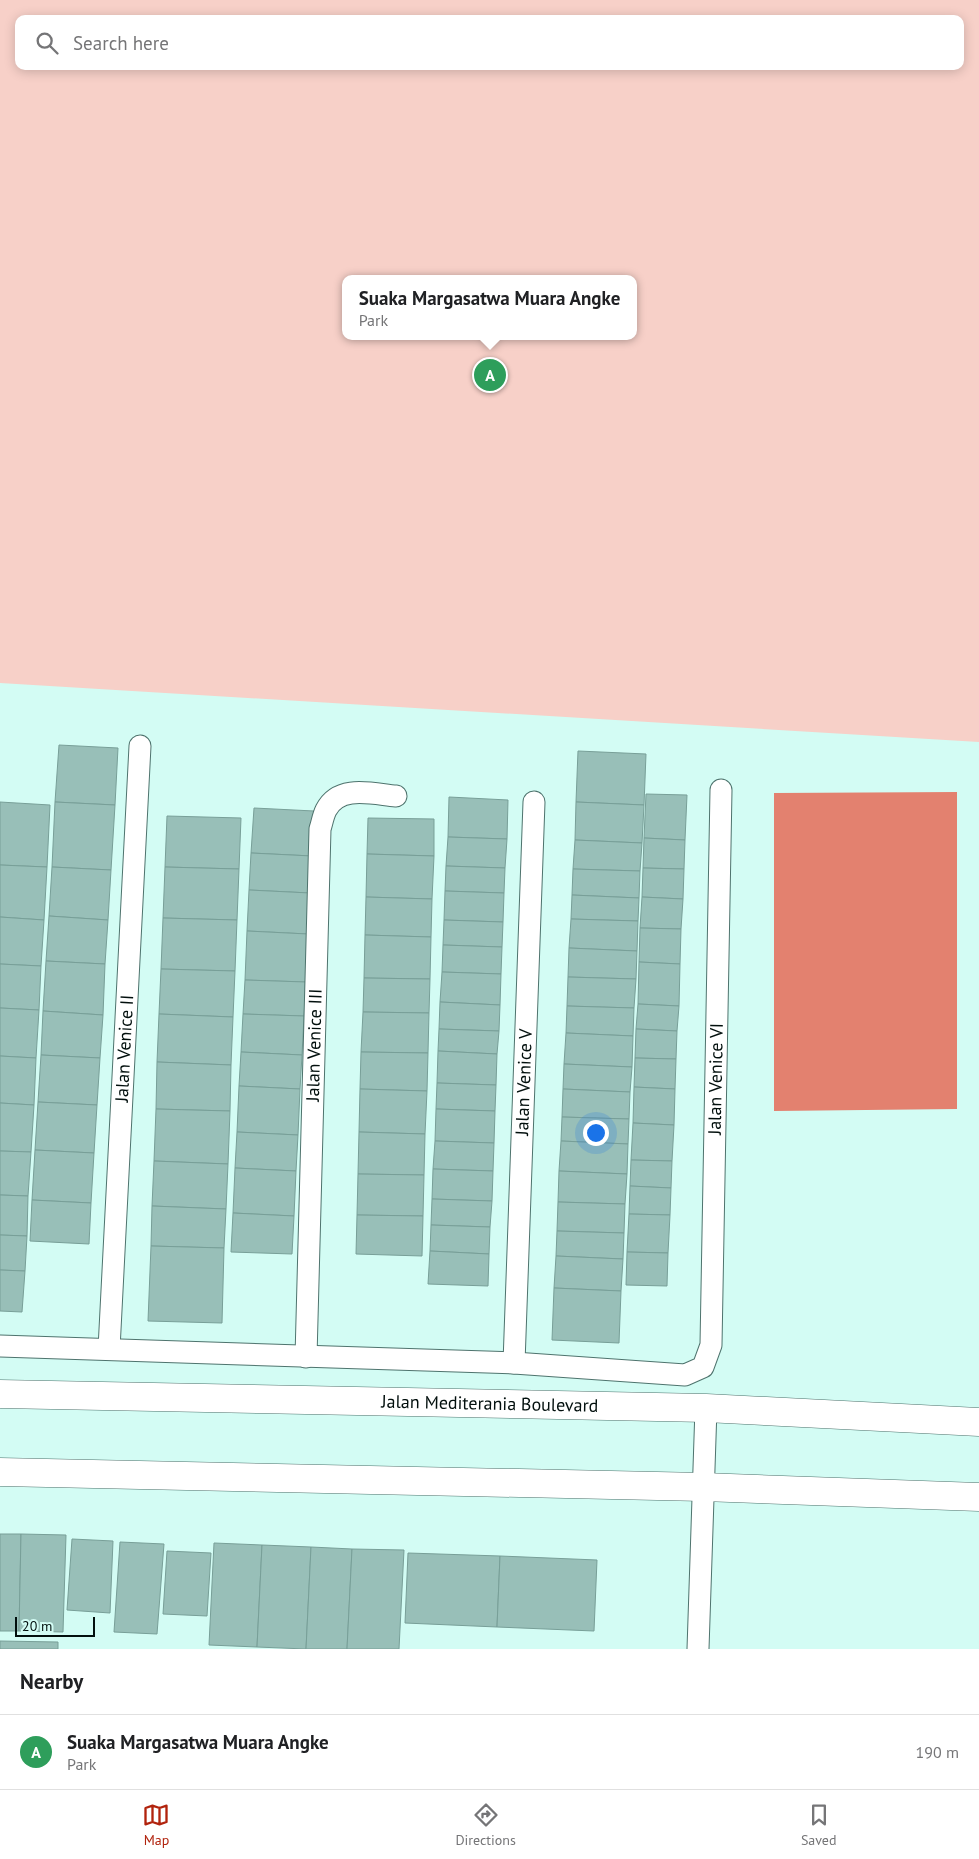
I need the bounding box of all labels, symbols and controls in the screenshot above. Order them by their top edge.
search box [15,15,964,70]
icon: search [33,29,61,57]
text: Search here [73,31,169,55]
popup [342,275,637,340]
text: Suaka Margasatwa Muara Angke [359,286,620,310]
text: Park [359,310,388,330]
pin: A [474,356,506,394]
street label: Jalan Venice III [301,988,327,1103]
street label: Jalan Venice II [110,994,138,1104]
street label: Jalan Venice VI [703,1023,728,1136]
street label: Jalan Venice V [510,1028,537,1137]
your location [583,1120,609,1146]
street label: Jalan Mediterania Boulevard [380,1390,599,1417]
scale bar [15,1614,95,1637]
text: 20 m [22,1617,52,1635]
text: Nearby [20,1668,83,1695]
text: Suaka Margasatwa Muara Angke [67,1730,329,1754]
text: A [31,1742,41,1762]
text: 190 m [916,1742,959,1762]
text: Park [67,1754,96,1774]
tab: Map [142,1801,170,1849]
tab: Directions [455,1801,516,1849]
tab: Saved [801,1801,837,1849]

